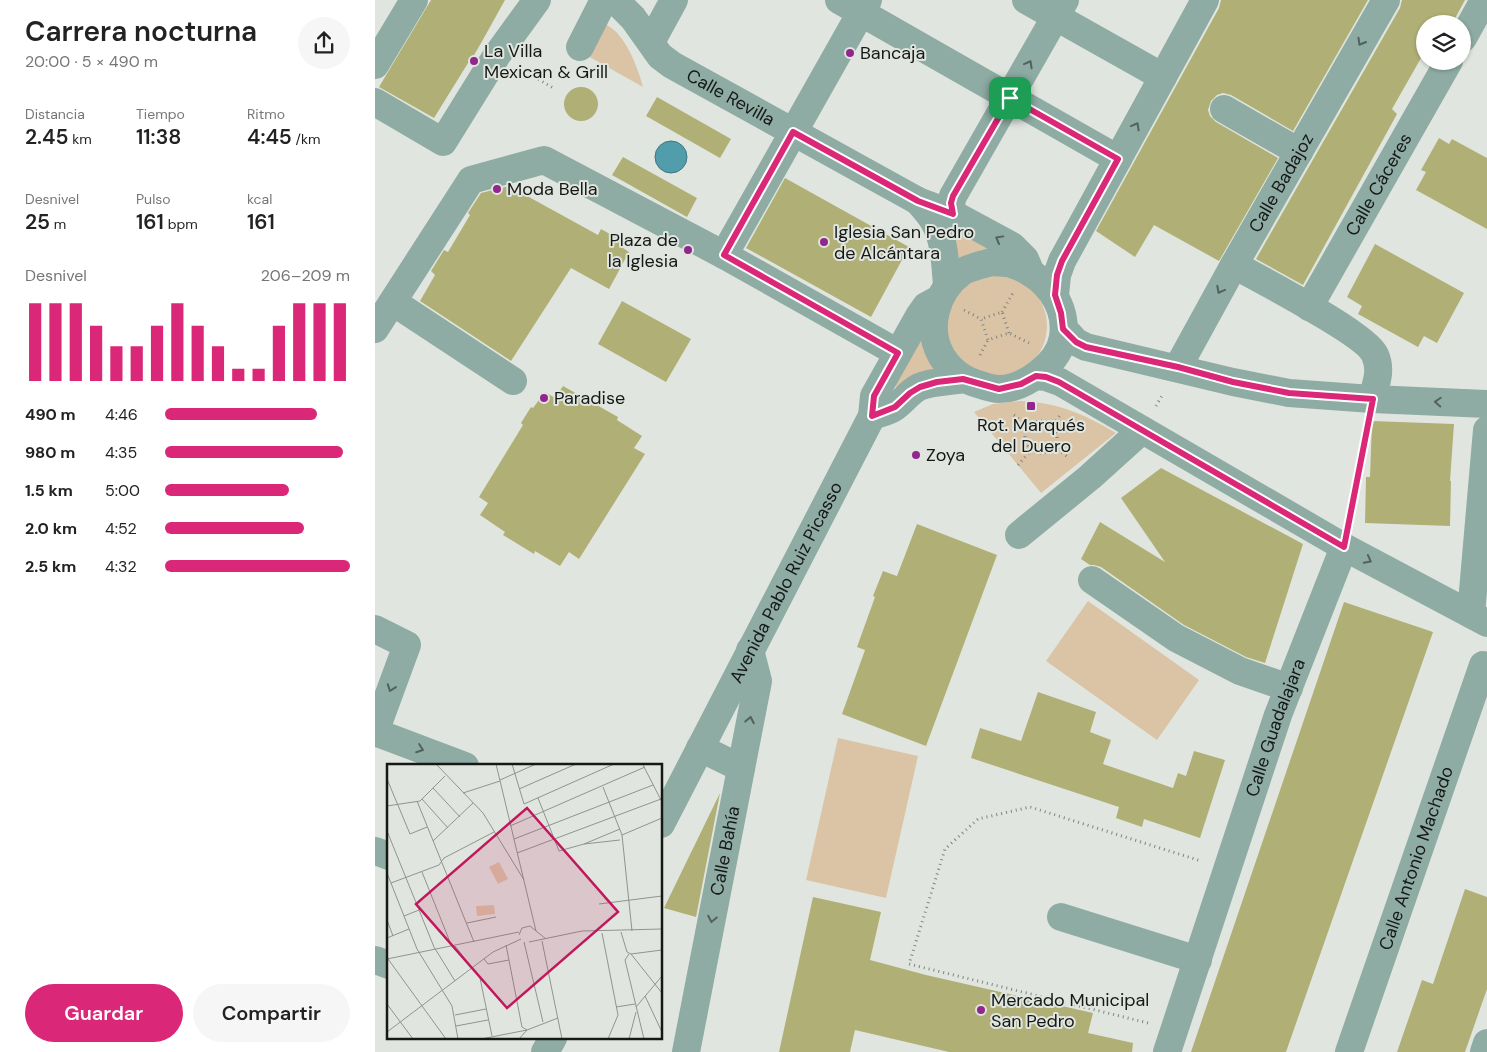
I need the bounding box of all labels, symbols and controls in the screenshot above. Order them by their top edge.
text: Carrera nocturna [25,13,257,50]
map controls [1416,15,1471,70]
button: layers [1416,15,1471,70]
button: share [298,17,350,69]
one-way arrow [1358,37,1368,46]
place label: La Villa Mexican & Grill [484,39,608,84]
place label: Bancaja [860,41,925,65]
marker: Bancaja [844,47,856,59]
text: 20:00 · 5 × 490 m [25,51,158,72]
marker: La Villa Mexican & Grill [468,55,480,67]
one-way arrow [1023,60,1033,69]
street label: Calle Revilla [682,63,779,131]
pin [989,77,1031,119]
icon: arrive [996,84,1024,112]
text: Distancia [25,105,85,123]
text: Tiempo [136,105,185,123]
text: Ritmo [247,105,285,123]
one-way arrow [1130,122,1140,131]
text: 2.45 [25,123,68,151]
text: 11:38 [136,123,181,151]
text: 4:45 [247,123,292,151]
street label: Calle Badajoz [1243,129,1319,237]
street label: Calle Cáceres [1340,129,1418,240]
text: km [68,130,92,148]
text: /km [292,130,321,148]
place label: Moda Bella [507,177,598,201]
marker: Moda Bella [491,183,503,195]
text: Desnivel [25,190,79,208]
text: Pulso [136,190,171,208]
text: kcal [247,190,272,208]
text: 25 [25,208,50,236]
text: 161 [136,208,164,236]
text: 161 [247,208,275,236]
text: m [50,215,66,233]
text: bpm [164,215,198,233]
place label: Iglesia San Pedro de Alcántara [834,220,974,265]
place label: Plaza de la Iglesia [608,228,678,273]
one-way arrow [995,235,1004,245]
marker: Iglesia San Pedro de Alcántara [818,236,830,248]
marker: Plaza de la Iglesia [682,244,694,256]
text: Desnivel [25,265,87,286]
text: 206–209 m [261,265,350,286]
one-way arrow [1216,284,1226,293]
place label: Paradise [554,386,625,410]
marker: Paradise [538,392,550,404]
one-way arrow [1434,397,1442,408]
marker: Rot. Marqués del Duero [1025,400,1037,412]
text: 490 m [25,404,76,425]
text: 4:46 [105,404,138,425]
place label: Rot. Marqués del Duero [977,413,1085,458]
text: 980 m [25,442,75,463]
text: 4:35 [105,442,137,463]
place label: Zoya [926,443,965,467]
marker: Zoya [910,449,922,461]
street label: Avenida Pablo Ruiz Picasso [724,478,848,687]
text: 1.5 km [25,480,73,501]
text: 5:00 [105,480,140,501]
text: 2.0 km [25,518,77,539]
text: 4:52 [105,518,137,539]
one-way arrow [1363,554,1372,564]
text: 2.5 km [25,556,76,577]
text: 4:32 [105,556,137,577]
street label: Calle Guadalajara [1240,655,1311,800]
one-way arrow [387,684,397,692]
one-way arrow [745,715,755,724]
one-way arrow [415,743,424,753]
street label: Calle Antonio Machado [1373,763,1459,953]
inset map [387,764,663,1040]
street label: Calle Bahía [705,804,745,898]
one-way arrow [707,914,718,923]
button: Guardar [25,984,183,1042]
button: Compartir [193,984,350,1042]
place label: Mercado Municipal San Pedro [991,988,1149,1033]
marker: Mercado Municipal San Pedro [975,1004,987,1016]

